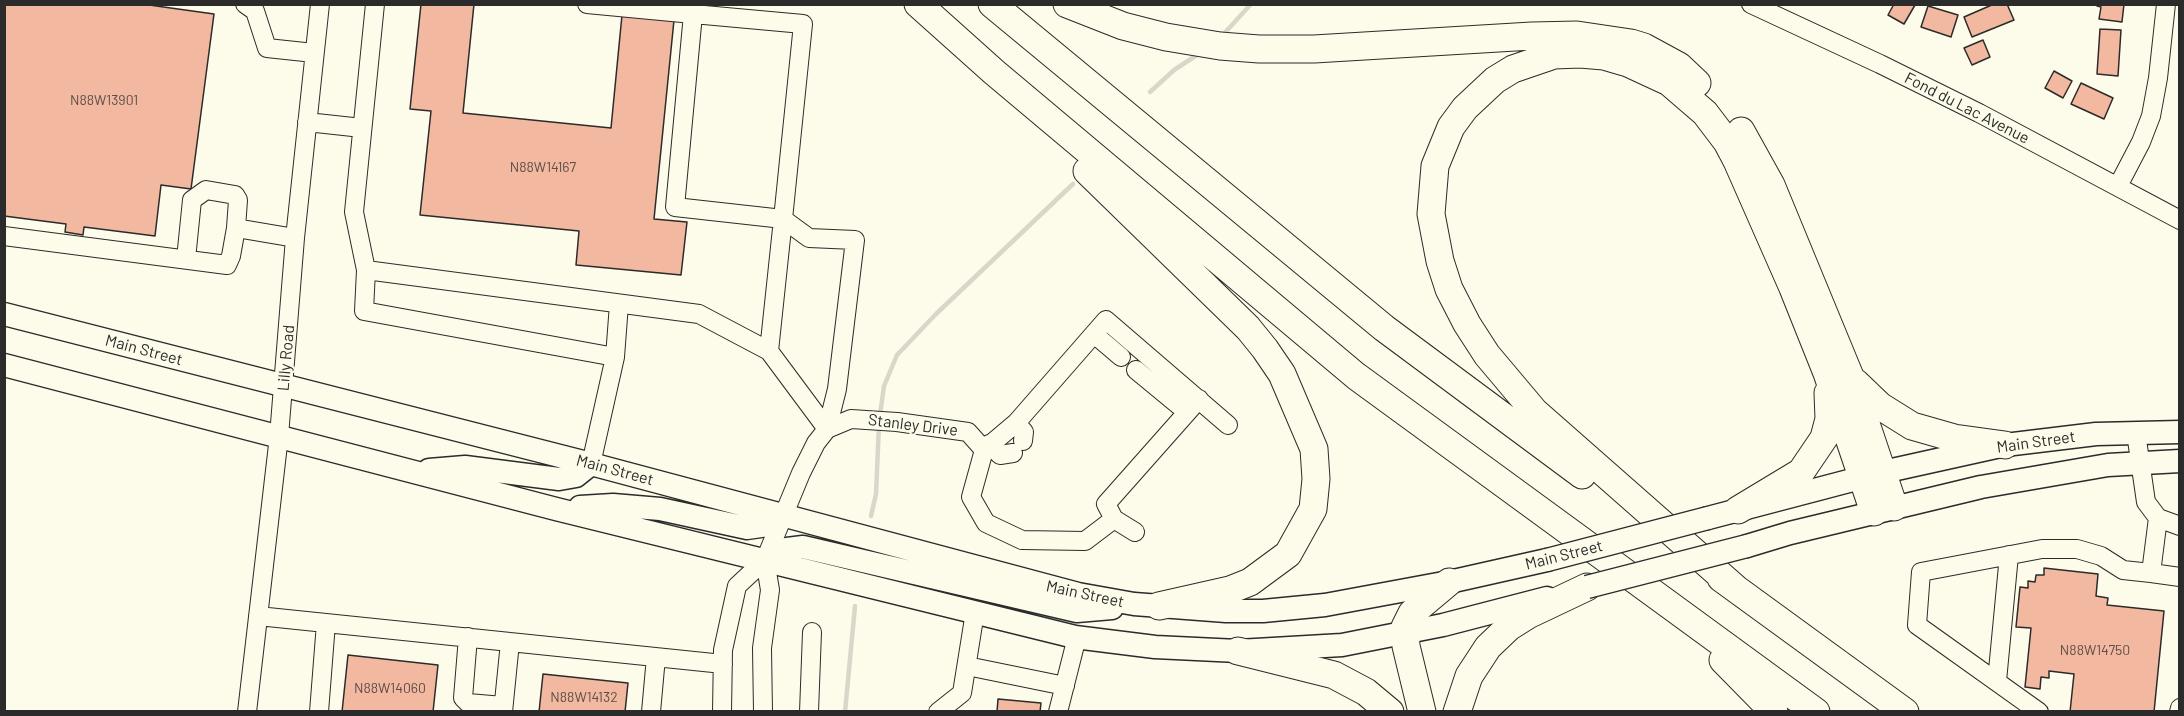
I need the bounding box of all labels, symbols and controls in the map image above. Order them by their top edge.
street label: Fond du Lac Avenue [1901,68,2033,148]
house number: N88W13901 [70,92,138,108]
house number: N88W14167 [510,159,576,175]
street label: Lilly Road [274,324,298,392]
street label: Main Street [103,330,185,370]
street label: Stanley Drive [867,410,959,440]
street label: Main Street [1995,427,2077,457]
street label: Main Street [574,450,656,490]
street label: Main Street [1523,536,1605,574]
street label: Main Street [1044,576,1126,612]
house number: N88W14750 [2060,642,2130,658]
house number: N88W14060 [354,680,426,696]
house number: N88W14132 [550,689,618,705]

